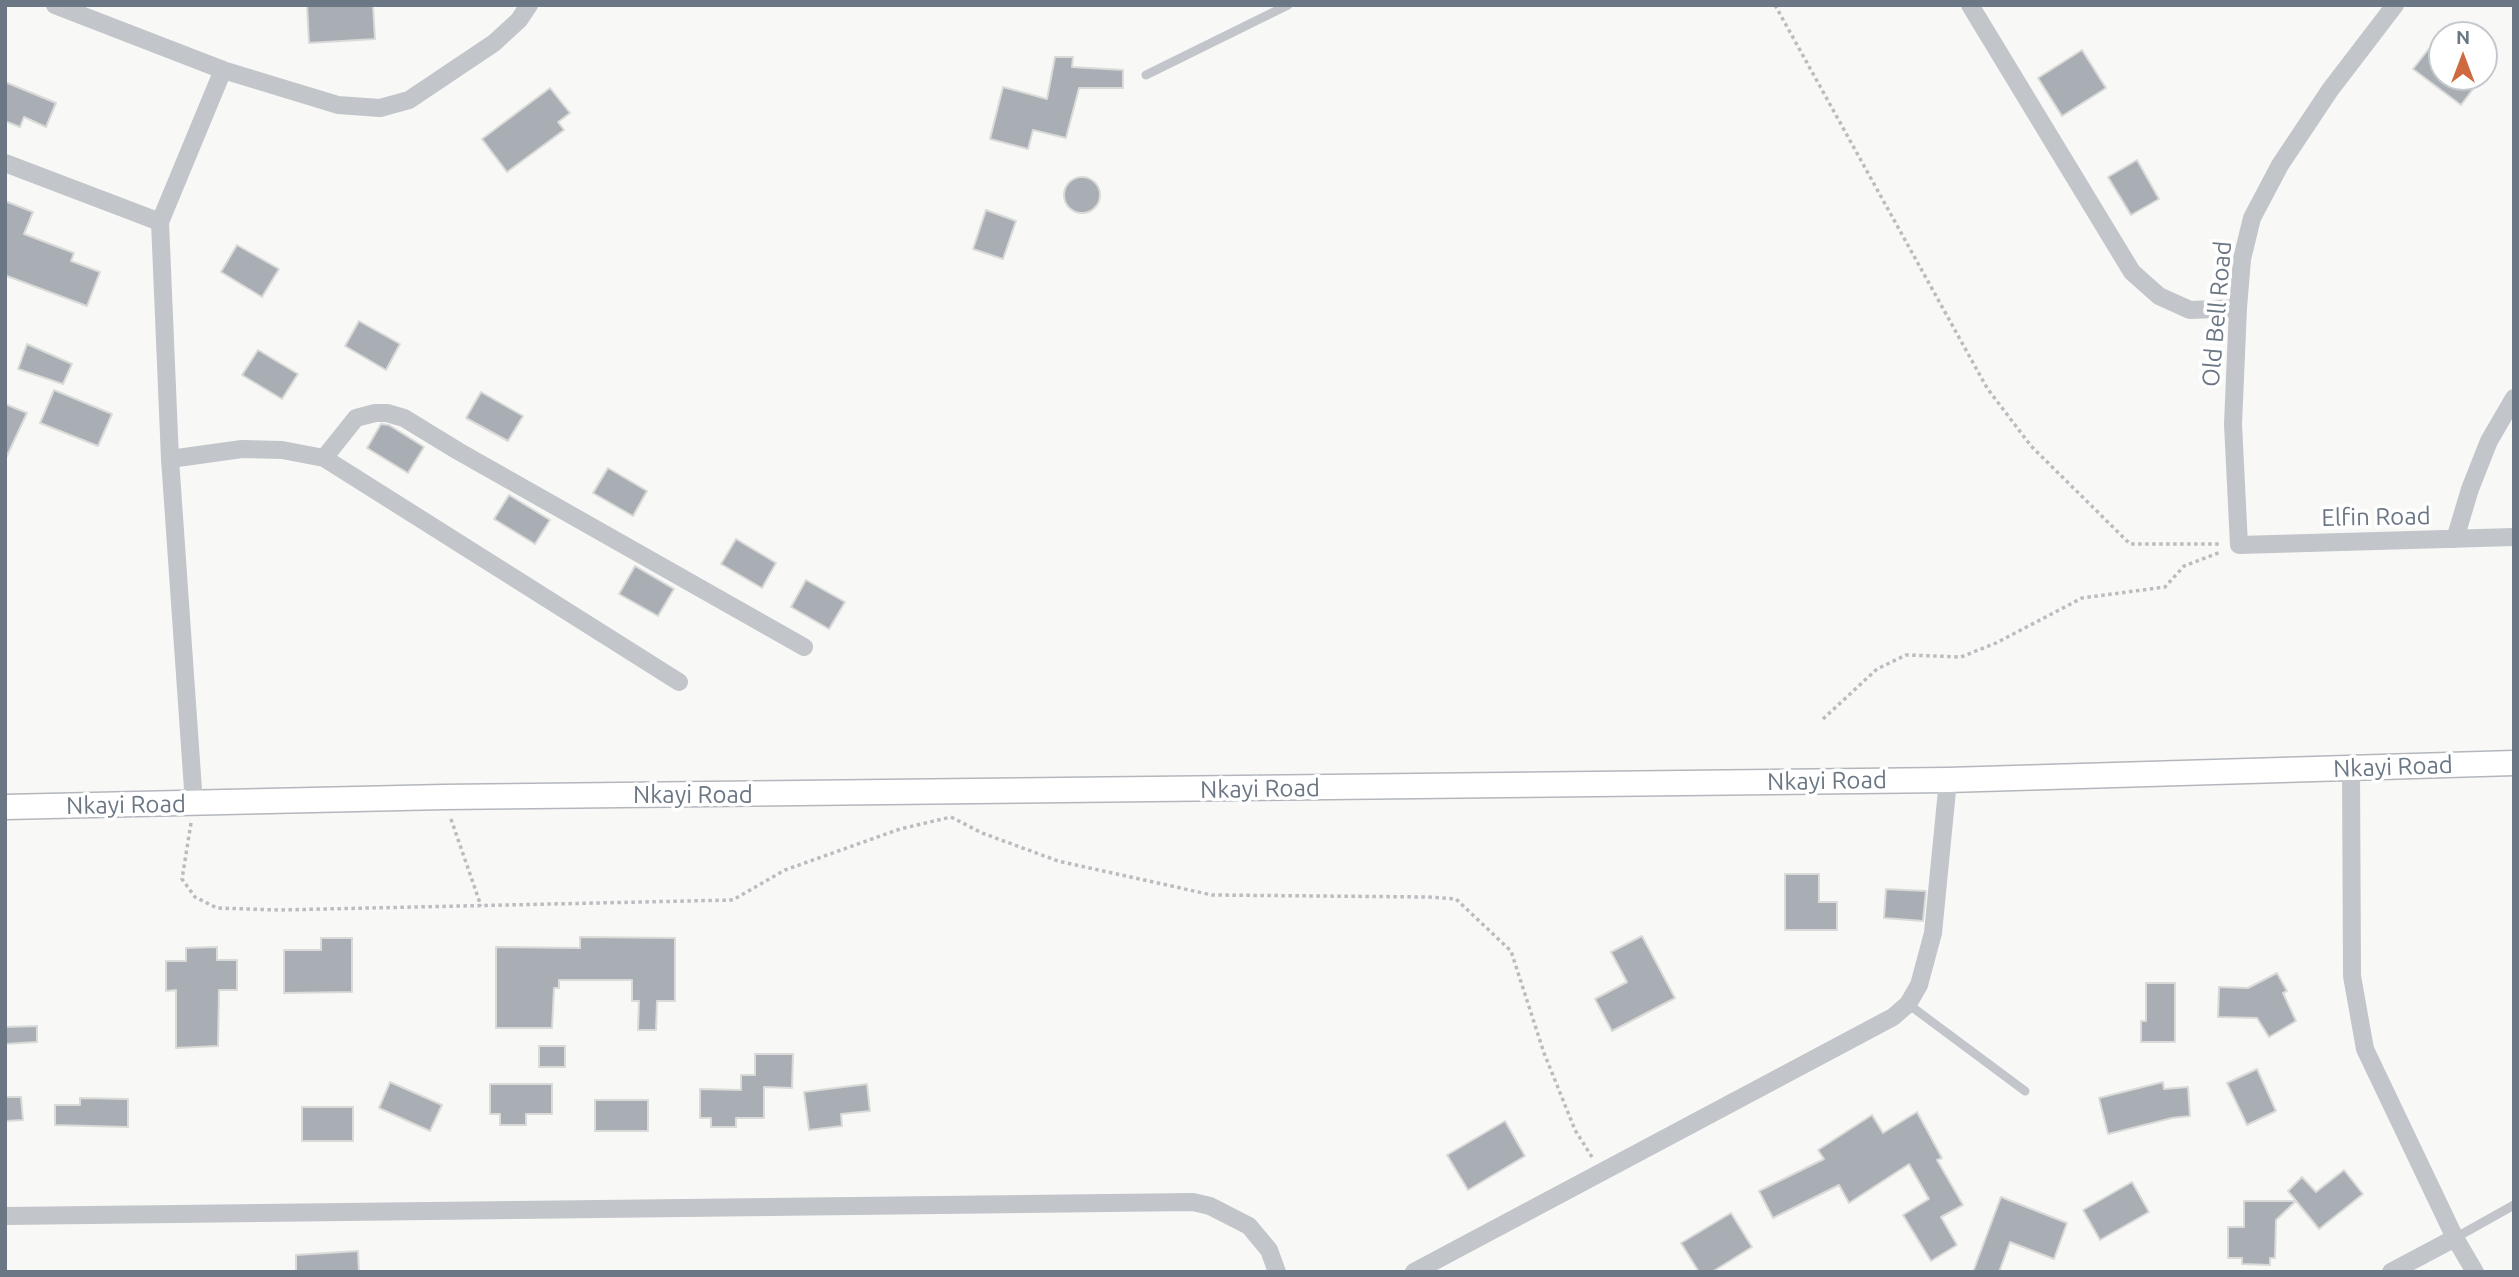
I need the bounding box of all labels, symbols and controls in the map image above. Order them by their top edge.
north arrow [2428,21,2498,91]
text: N [2456,26,2470,48]
street label: Old Bell Road [2196,240,2238,388]
street label: Elfin Road [2321,502,2431,532]
street label: Nkayi Road [2333,751,2453,783]
street label: Nkayi Road [1767,766,1887,796]
street label: Nkayi Road [1200,774,1320,804]
street label: Nkayi Road [633,781,753,809]
street label: Nkayi Road [66,790,186,820]

